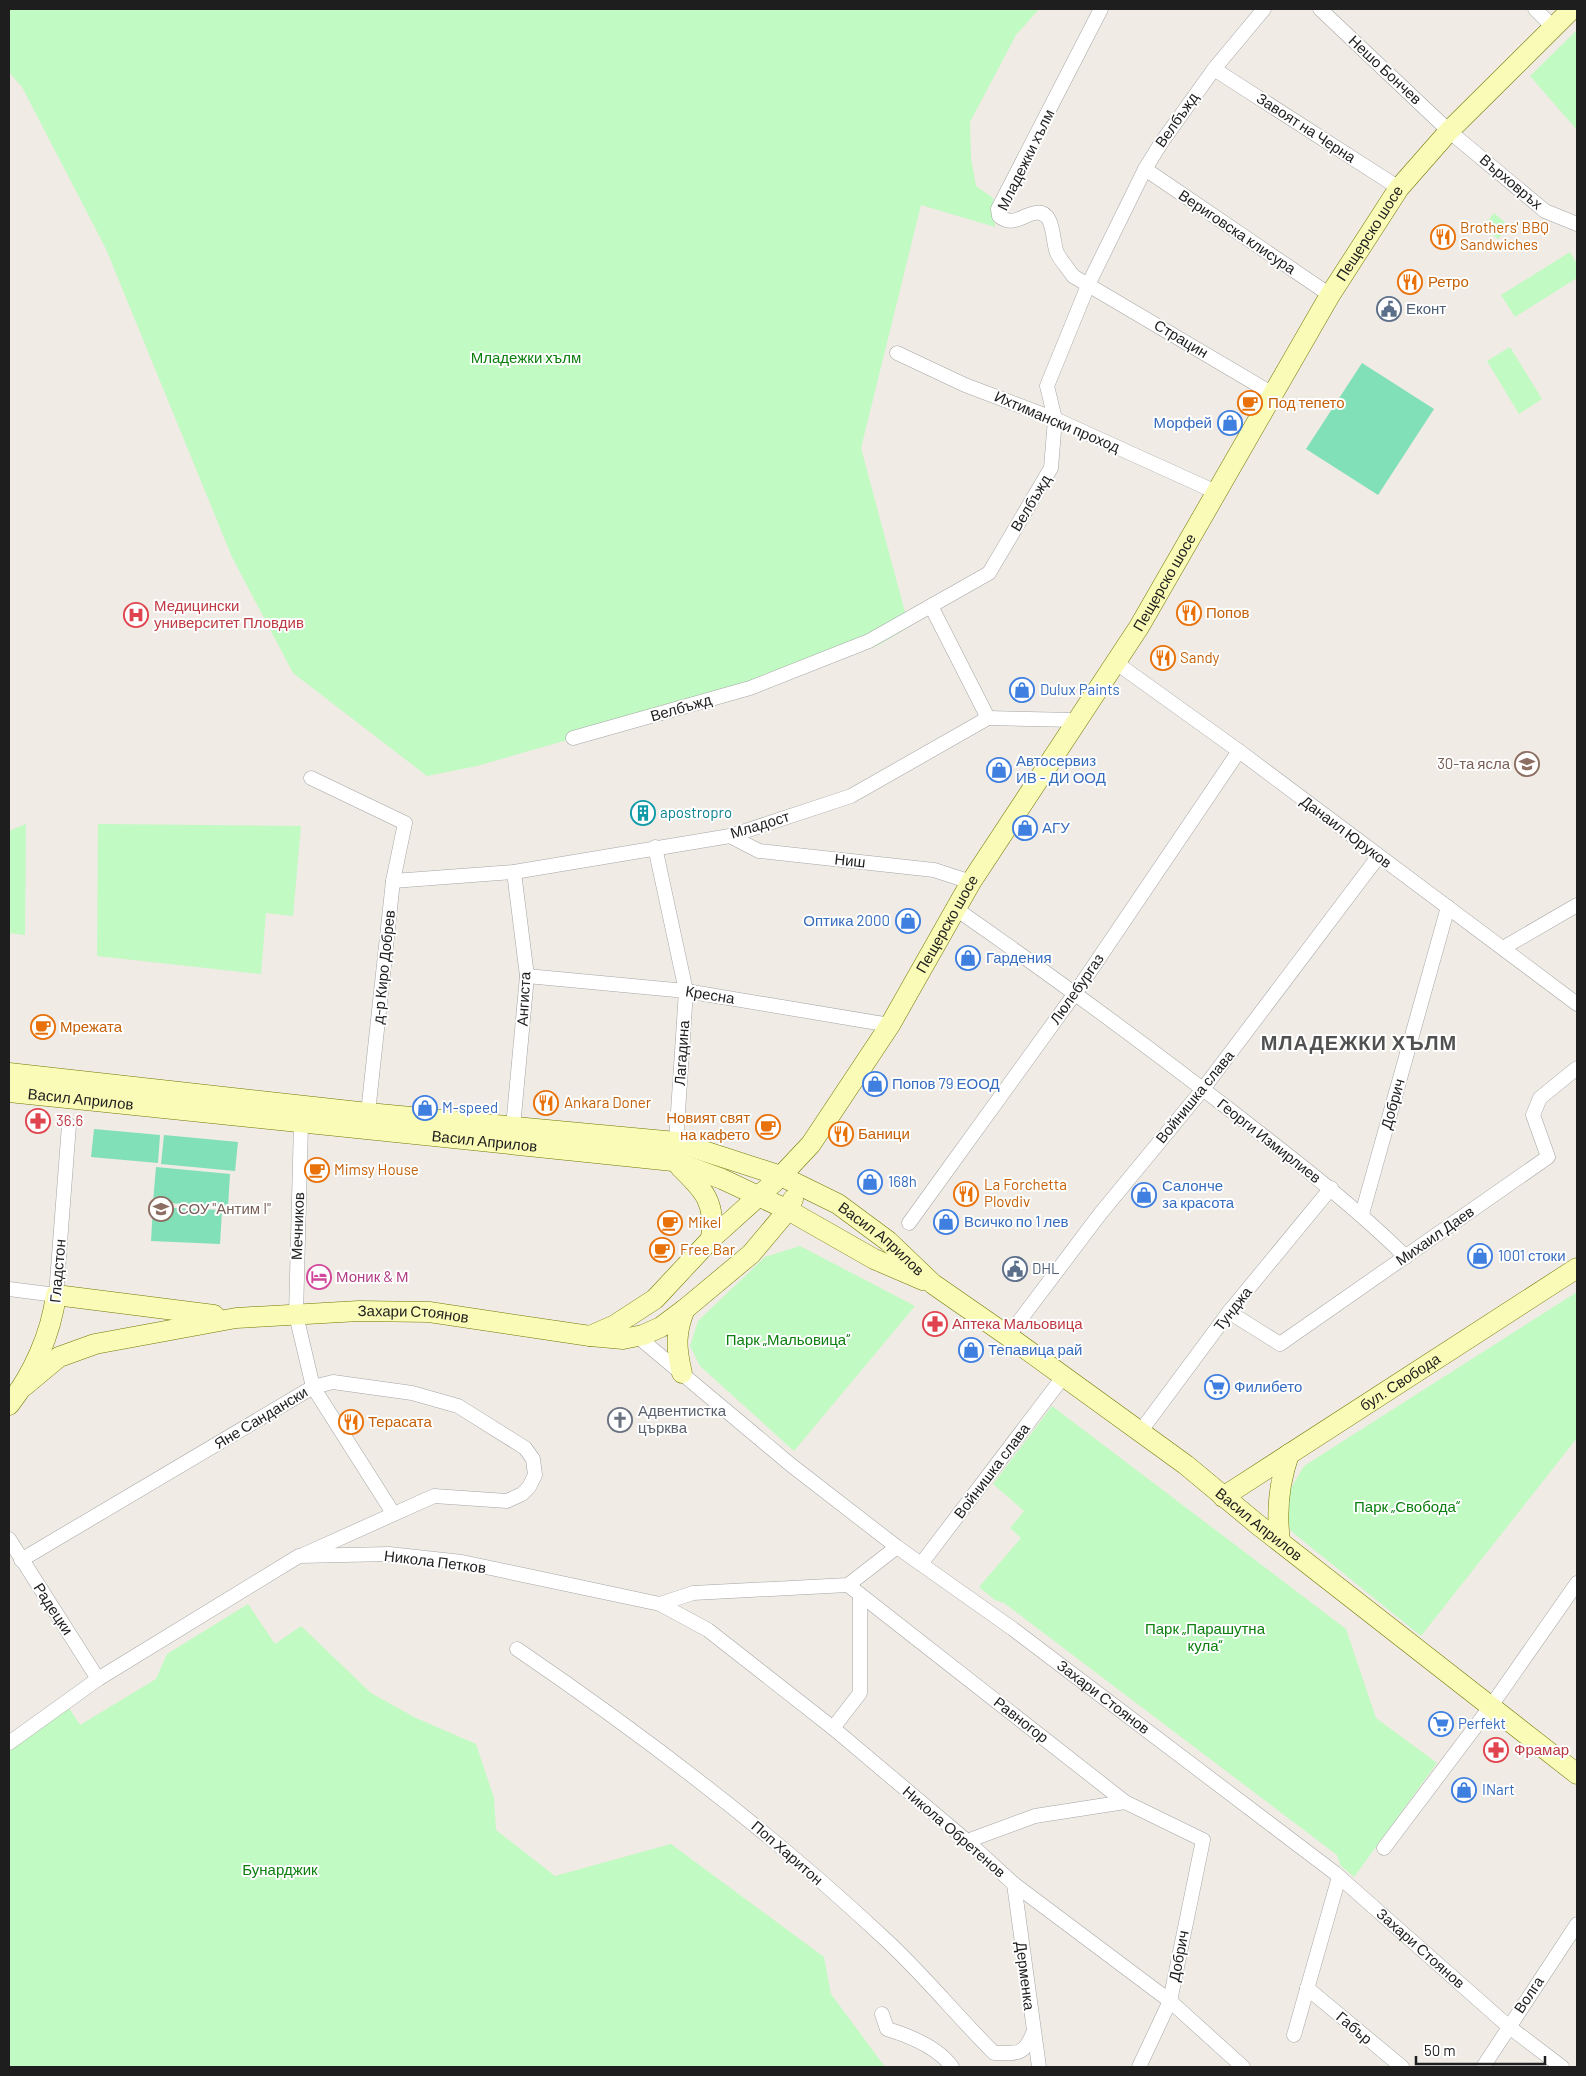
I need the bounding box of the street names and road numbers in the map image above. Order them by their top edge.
street label: Нешо Бончев [1345,31,1426,108]
street label: Велбъжд [1151,88,1202,150]
street label: Завоят на Черна [1254,88,1360,166]
street label: Младежки хълм [993,106,1057,213]
street label: Върховръх [1477,150,1547,213]
street label: Пещерско шосе [1332,182,1406,284]
street label: Вериговска клисура [1176,185,1300,277]
street label: Страцин [1151,315,1212,361]
street label: Ихтимански проход [992,387,1123,456]
street label: Велбъжд [1006,471,1054,534]
street label: Пещерско шосе [1129,530,1199,634]
street label: Велбъжд [648,690,714,724]
street label: Данаил Юруков [1298,791,1396,871]
street label: Младост [728,806,792,842]
street label: Ниш [834,849,867,871]
street label: Пещерско шосе [911,871,981,976]
street label: д-р Киро Добрев [368,909,398,1025]
street label: Люлебургаз [1045,950,1107,1027]
street label: Ангиста [513,971,533,1027]
street label: Кресна [684,981,737,1007]
street label: Лагадина [670,1019,692,1086]
street label: Войнишка слава [1151,1046,1238,1146]
street label: Добрич [1376,1076,1408,1131]
street label: Васил Априлов [27,1084,134,1113]
street label: Георги Измирлиев [1214,1094,1325,1186]
street label: Васил Априлов [431,1126,538,1155]
street label: Мечников [287,1192,307,1260]
street label: Васил Априлов [835,1197,928,1279]
street label: Михаил Даев [1392,1202,1477,1269]
street label: Гладстон [45,1238,69,1304]
street label: Тунджа [1209,1282,1255,1334]
street label: Захари Стоянов [357,1301,470,1326]
street label: бул. Свобода [1356,1349,1444,1414]
street label: Яне Сандански [210,1382,311,1452]
street label: Войнишка слава [950,1419,1033,1521]
street label: Васил Априлов [1212,1483,1306,1564]
street label: Никола Петков [383,1546,487,1576]
street label: Радецки [30,1579,77,1638]
street label: Захари Стоянов [1054,1656,1154,1737]
street label: Равногор [991,1692,1052,1746]
street label: Никола Обретенов [900,1782,1010,1881]
street label: Поп Харитон [748,1816,827,1888]
street label: Захари Стоянов [1373,1904,1469,1991]
street label: Добрич [1164,1929,1192,1983]
street label: Дерменка [1013,1941,1039,2012]
street label: Волга [1509,1972,1547,2016]
street label: Габър [1333,2007,1376,2047]

